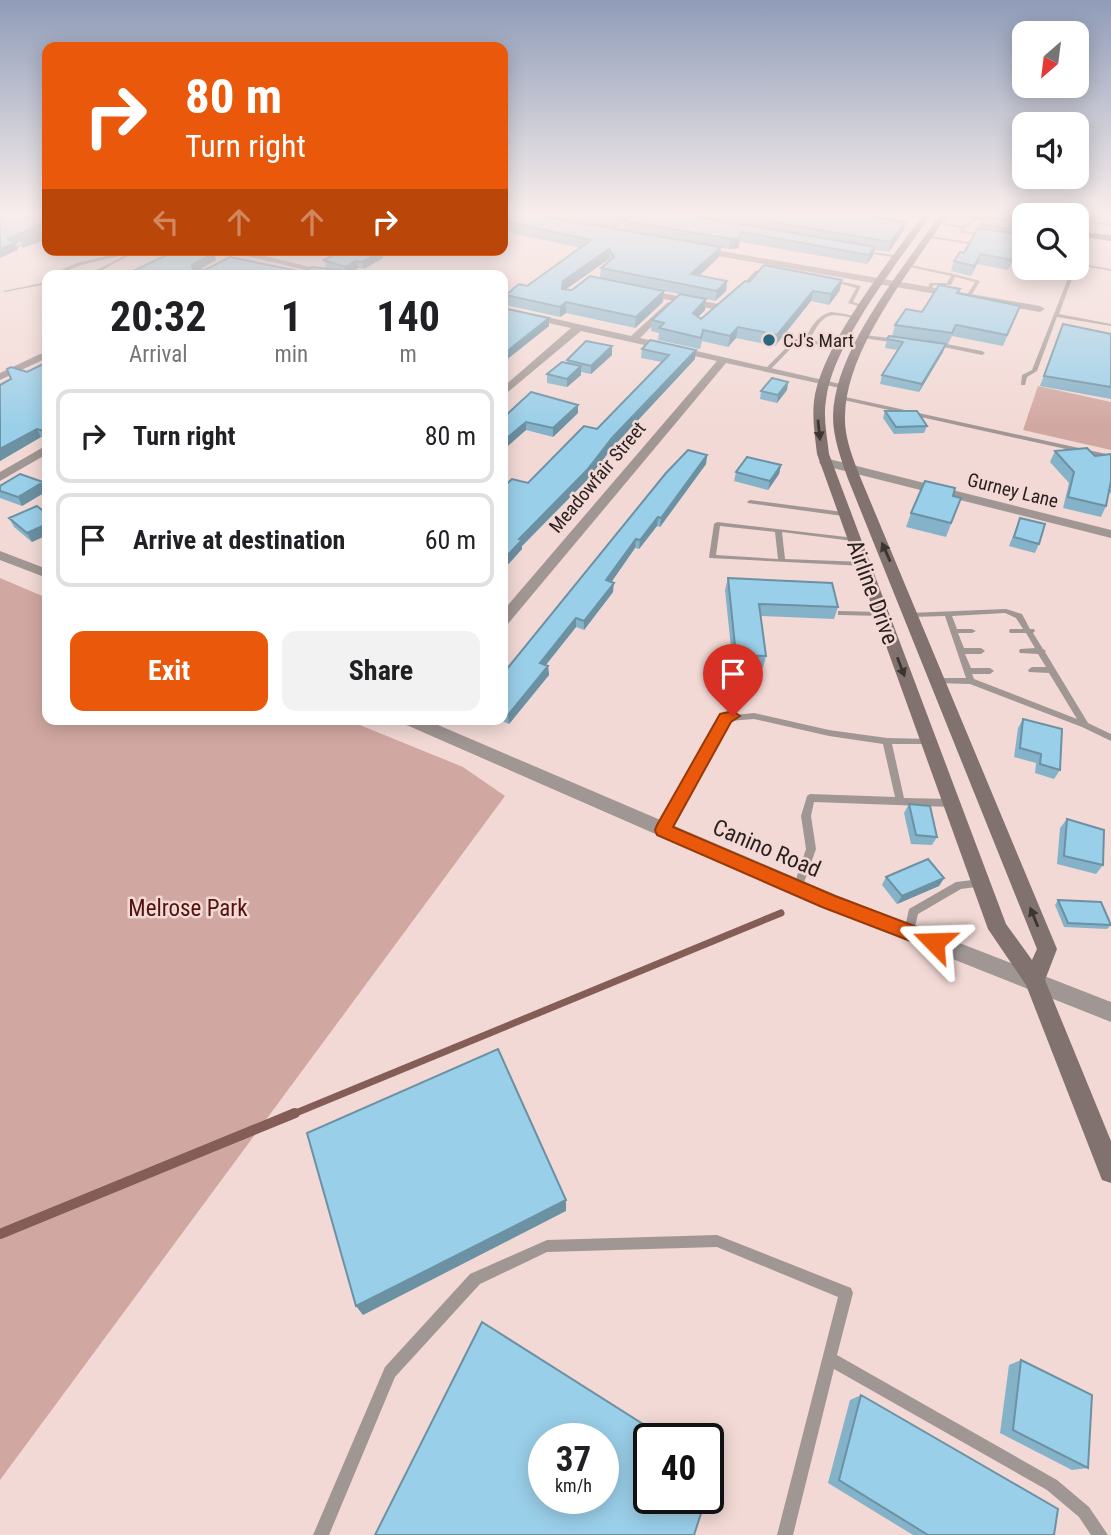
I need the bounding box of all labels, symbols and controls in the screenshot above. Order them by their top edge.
north arrow [1012,21,1088,98]
map controls [1012,21,1089,280]
text: 80 m [185,68,282,125]
icon: right [70,70,161,161]
button: sound [1012,112,1089,189]
text: Turn right [185,127,306,165]
icon: left [147,203,185,241]
icon: ahead [220,203,258,241]
icon: ahead [293,203,331,241]
icon: right [366,203,404,241]
button: search [1012,203,1089,280]
text: 20:32 [110,292,206,341]
text: 1 [281,292,302,341]
text: 140 [376,292,440,341]
place label: CJ's Mart [783,329,854,352]
marker: CJ's Mart [761,332,777,348]
text: Arrival [129,341,187,368]
text: min [274,341,308,368]
text: m [399,341,417,368]
icon: right [74,417,112,455]
street label: Meadowfair Street [544,417,650,538]
one-way arrow [814,419,825,441]
text: Turn right [133,421,235,451]
text: 80 m [425,421,476,451]
street label: Gurney Lane [965,468,1061,513]
icon: arrive [74,521,112,559]
text: Arrive at destination [133,525,345,555]
text: 60 m [425,525,476,555]
street label: Airline Drive [841,536,904,648]
one-way arrow [881,541,892,562]
button: Exit [70,631,268,711]
button: Share [282,631,480,711]
pin [703,644,763,716]
icon: arrive [714,655,752,693]
one-way arrow [895,657,906,678]
street label: Canino Road [709,814,825,883]
park label: Melrose Park [128,895,248,922]
position arrow [897,905,971,979]
one-way arrow [1028,906,1039,927]
speed limit sign: 40 [633,1423,724,1514]
text: 37 [556,1439,591,1480]
text: km/h [555,1475,592,1496]

